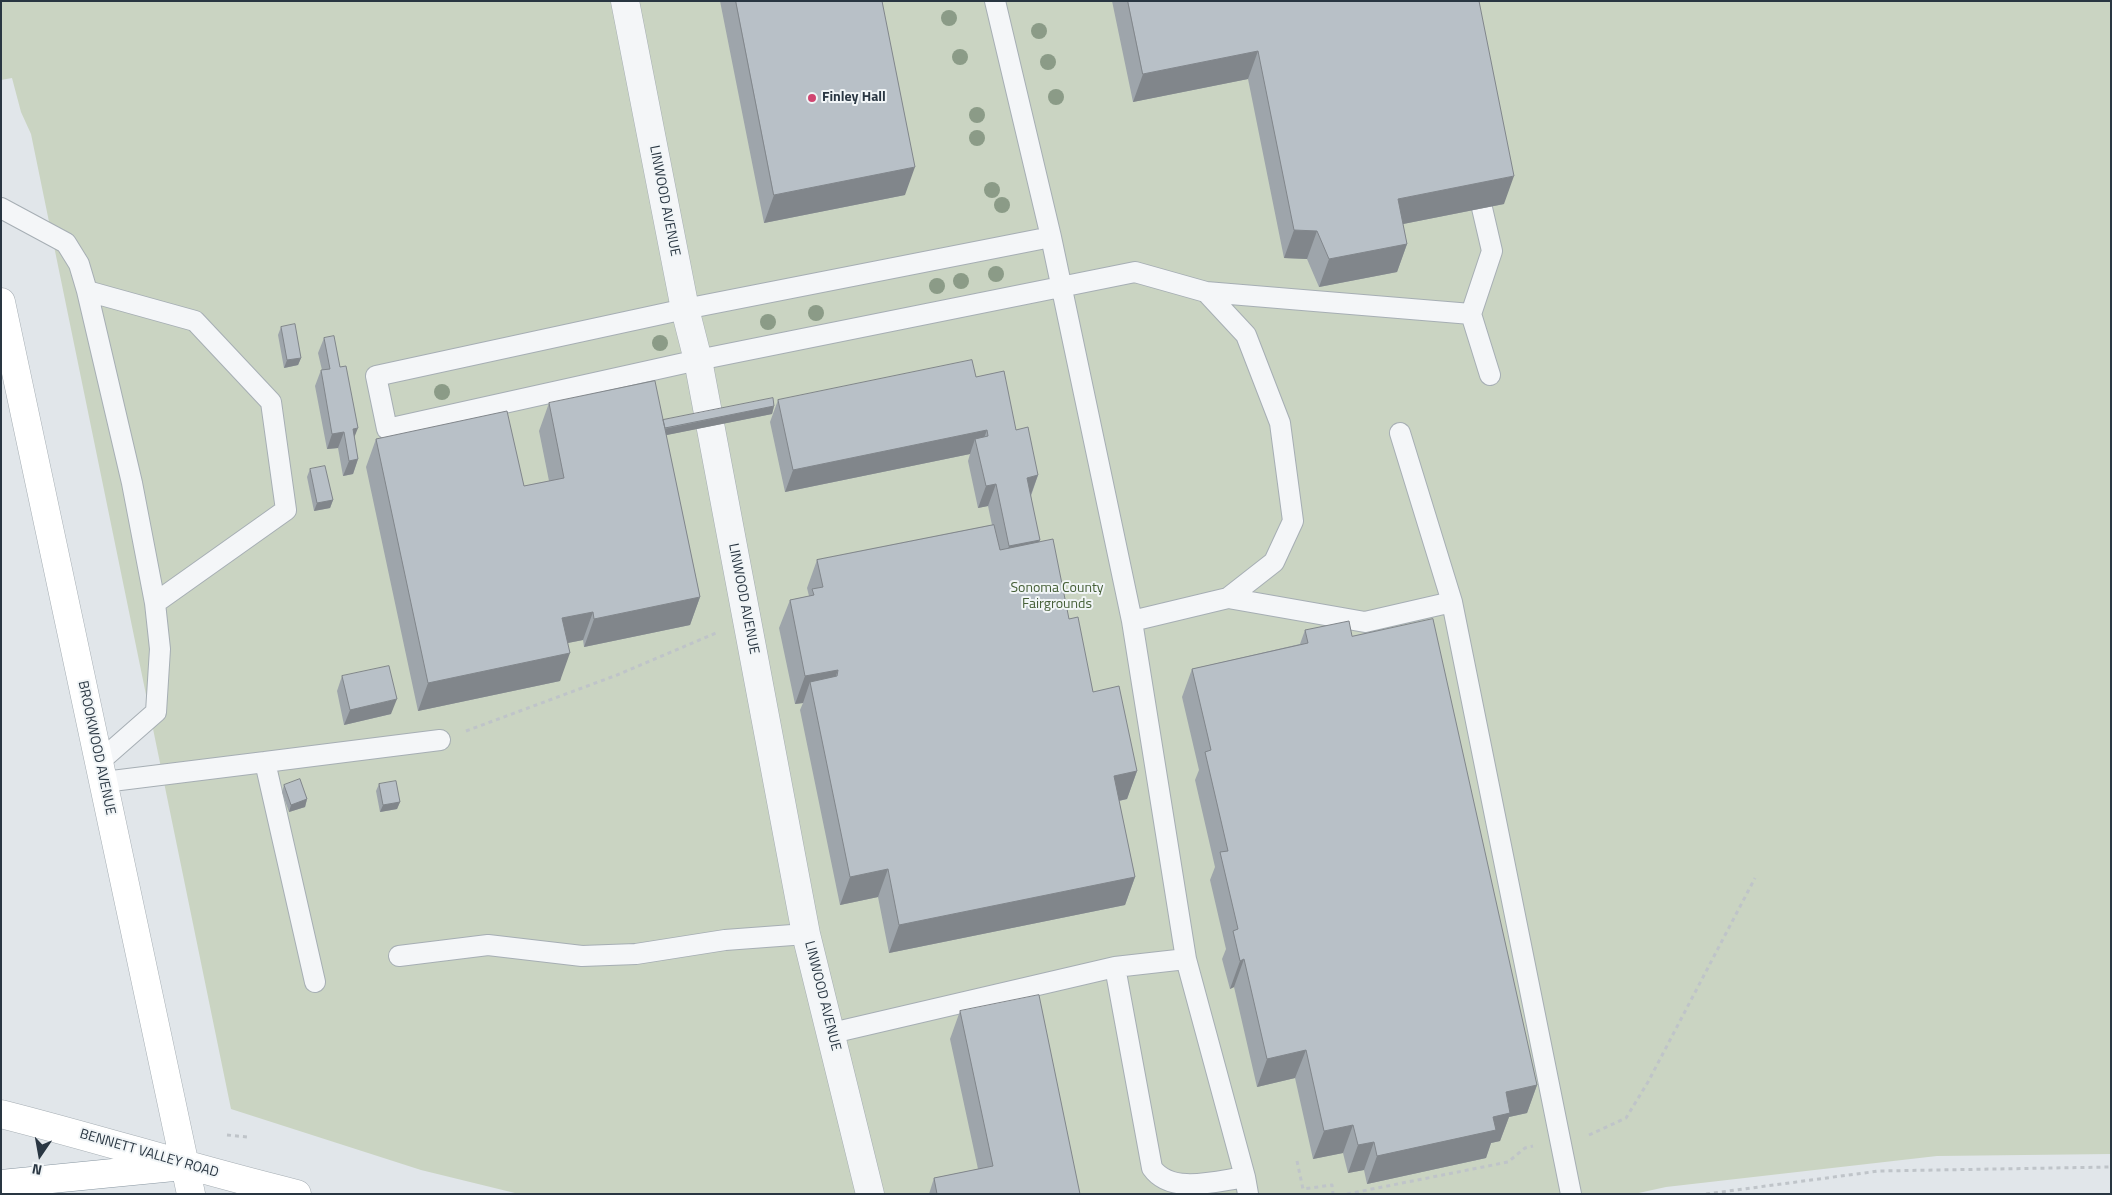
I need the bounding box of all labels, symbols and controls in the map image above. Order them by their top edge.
place label: Finley Hall [822,90,886,106]
marker: Finley Hall [806,92,818,104]
street label: LINWOOD AVENUE [645,144,683,258]
street label: LINWOOD AVENUE [724,542,762,656]
park label: Sonoma County Fairgrounds [1010,581,1104,614]
street label: BROOKWOOD AVENUE [74,679,118,817]
street label: LINWOOD AVENUE [800,939,844,1053]
street label: BENNETT VALLEY ROAD [78,1126,220,1182]
north arrow [15,1130,65,1180]
text: N [30,1159,44,1181]

